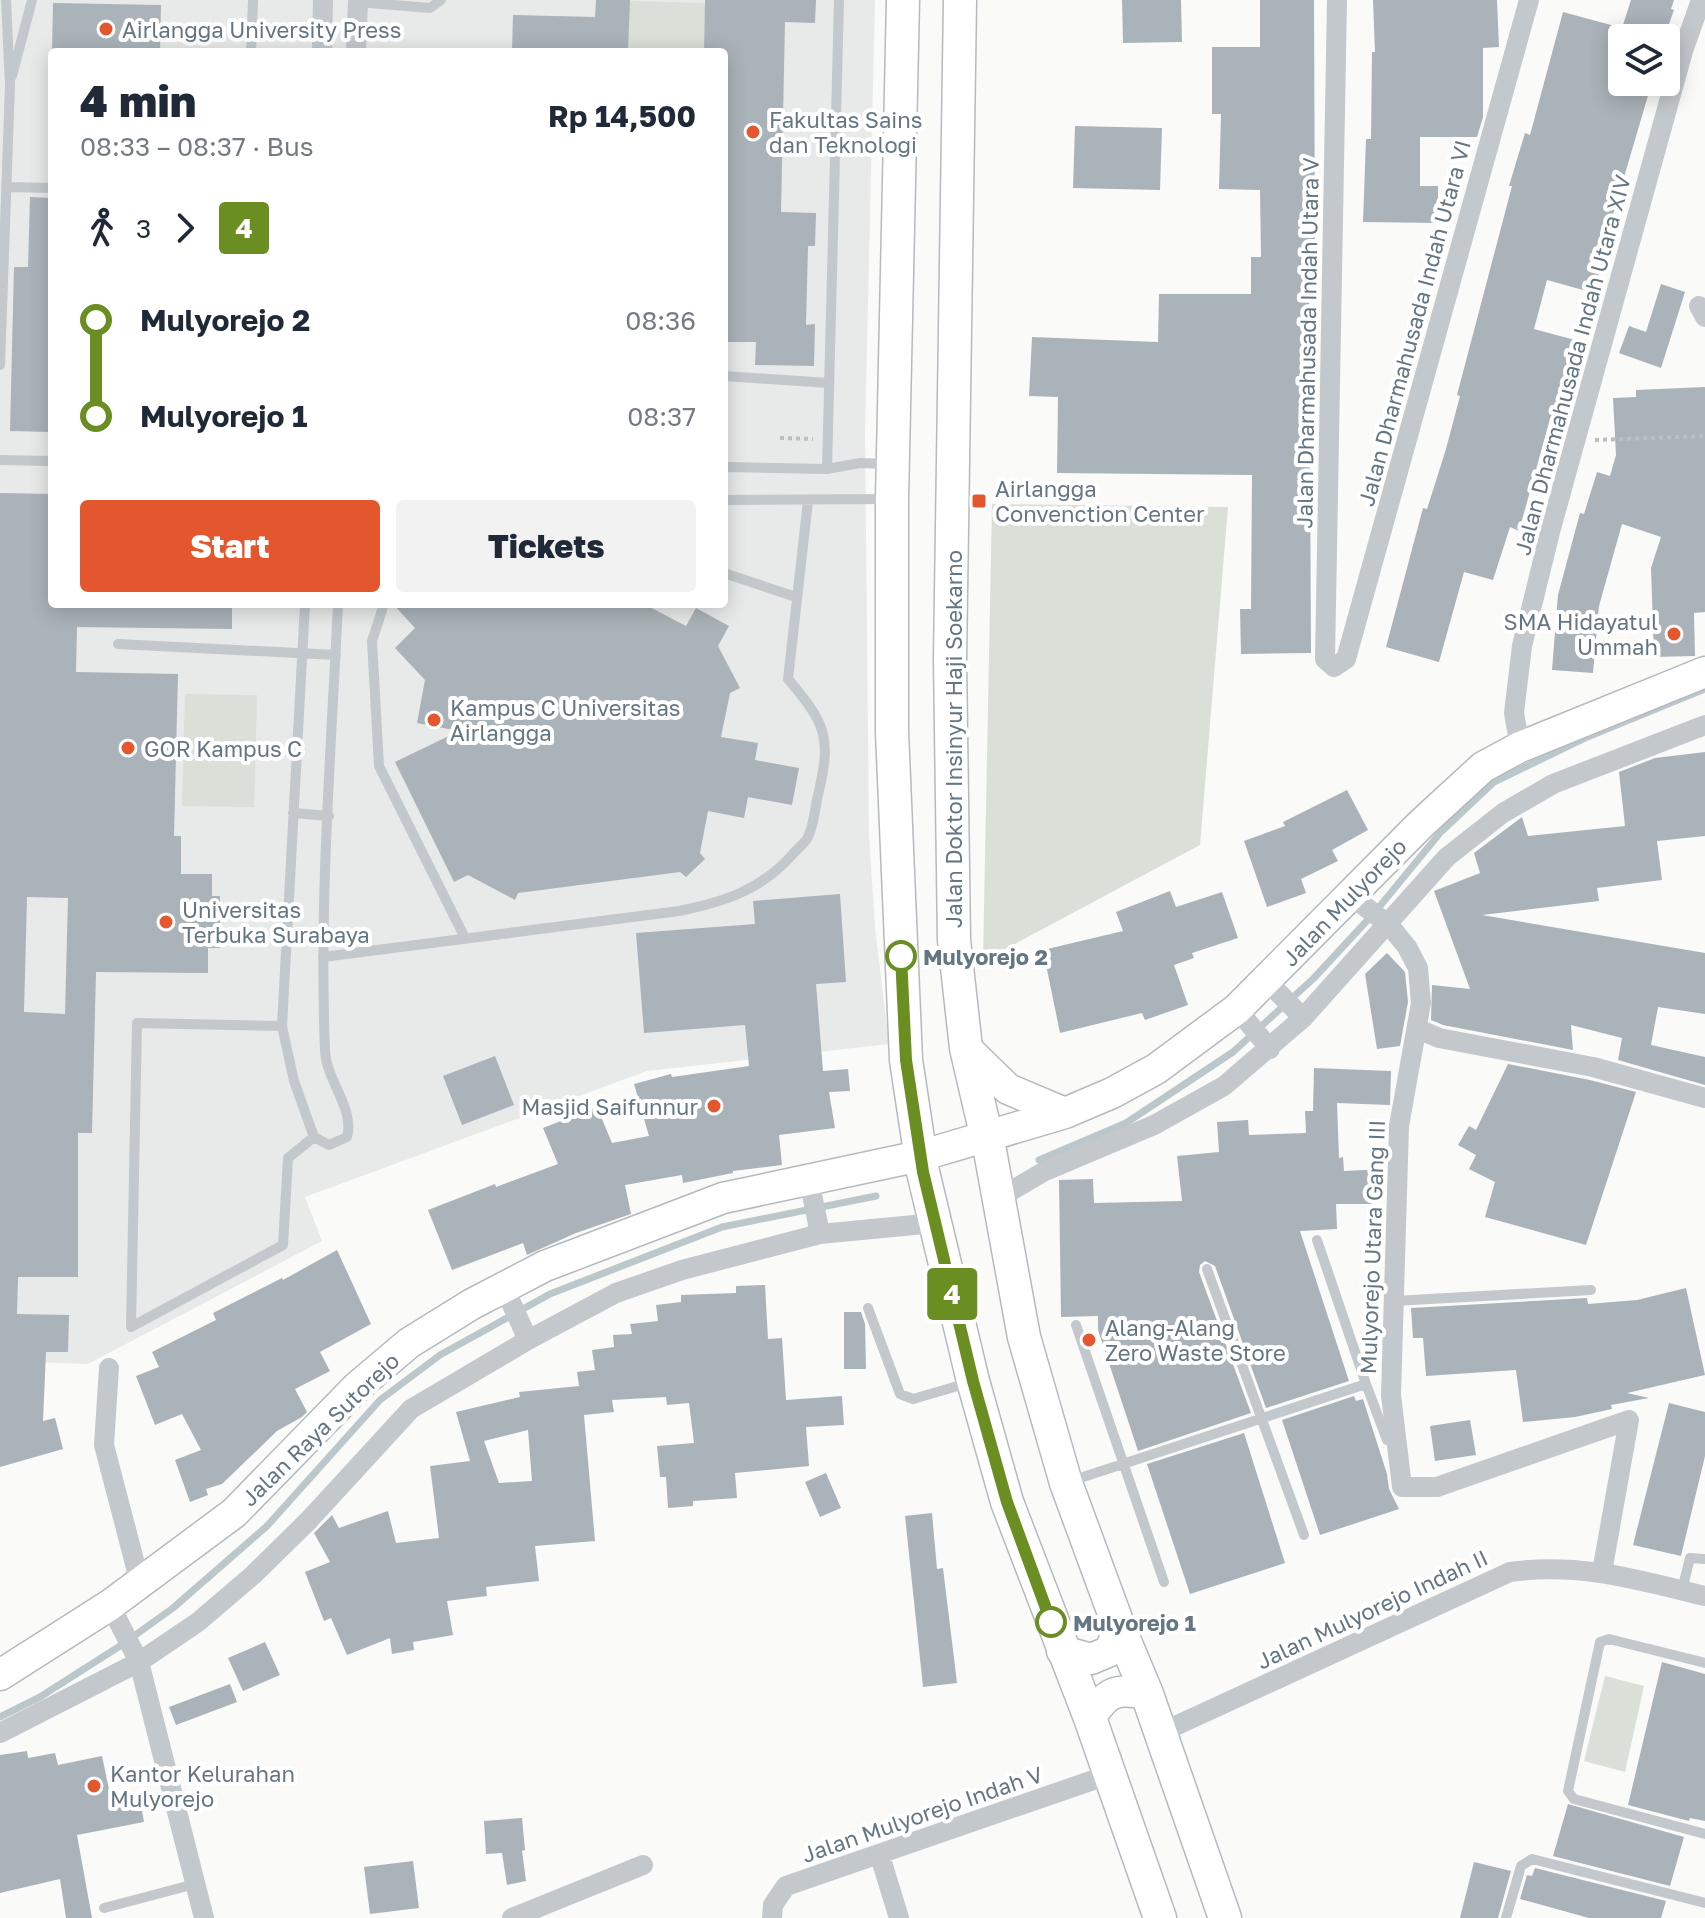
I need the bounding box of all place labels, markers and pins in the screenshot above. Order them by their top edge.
place label: Airlangga University Press [122,16,401,43]
marker: Airlangga University Press [97,20,115,38]
place label: Fakultas Sains dan Teknologi [769,106,922,158]
marker: Fakultas Sains dan Teknologi [744,123,762,141]
place label: Airlangga Convenction Center [995,475,1205,527]
marker: Airlangga Convenction Center [970,492,988,510]
place label: SMA Hidayatul Ummah [1504,608,1658,660]
marker: SMA Hidayatul Ummah [1665,625,1683,643]
place label: Kampus C Universitas Airlangga [450,694,680,746]
marker: Kampus C Universitas Airlangga [425,711,443,729]
place label: GOR Kampus C [144,735,302,762]
marker: GOR Kampus C [119,739,137,757]
place label: Universitas Terbuka Surabaya [182,896,370,948]
marker: Universitas Terbuka Surabaya [157,913,175,931]
marker: Mulyorejo 2 [886,941,916,971]
place label: Mulyorejo 2 [923,943,1048,970]
place label: Masjid Saifunnur [521,1093,698,1120]
marker: Masjid Saifunnur [705,1097,723,1115]
place label: Alang-Alang Zero Waste Store [1105,1314,1286,1366]
marker: Alang-Alang Zero Waste Store [1080,1331,1098,1349]
marker: Mulyorejo 1 [1036,1607,1066,1637]
place label: Mulyorejo 1 [1073,1609,1196,1636]
place label: Kantor Kelurahan Mulyorejo [110,1760,295,1812]
marker: Kantor Kelurahan Mulyorejo [85,1777,103,1795]

